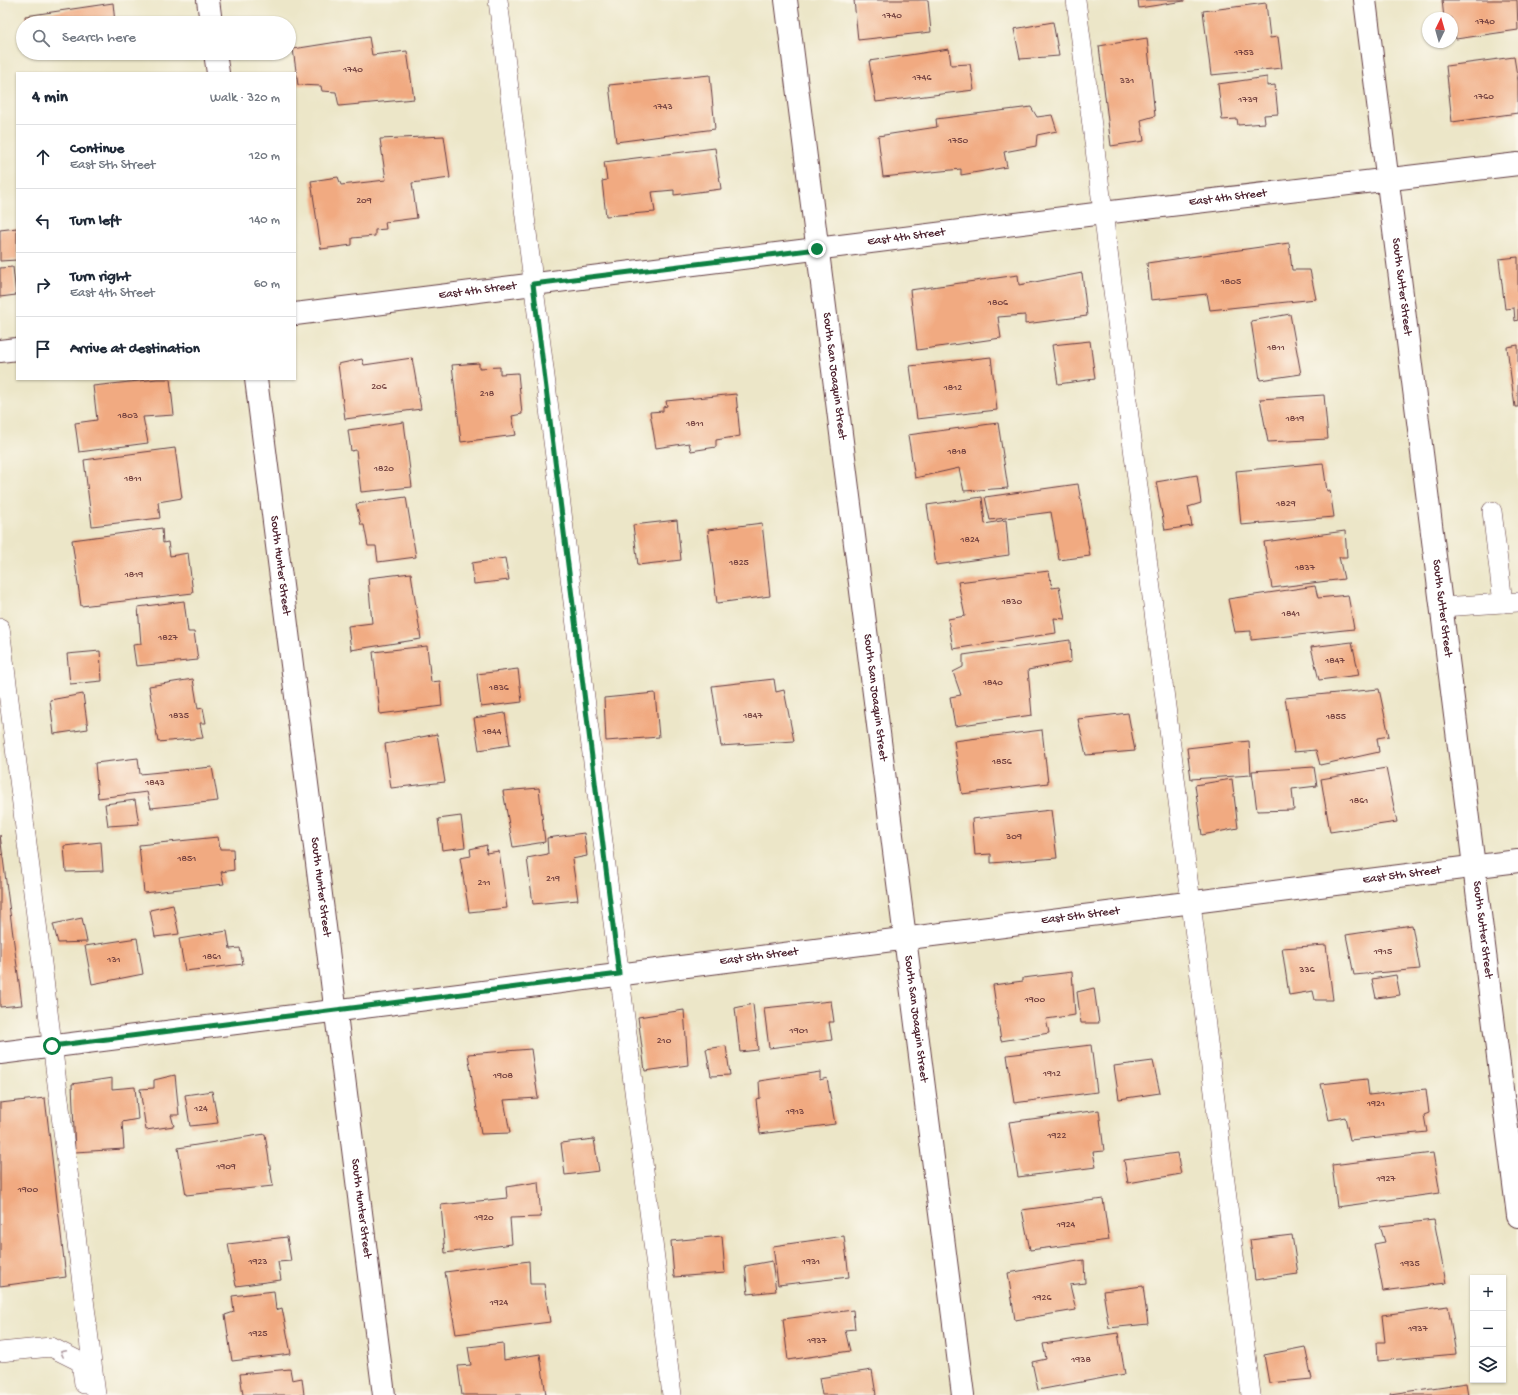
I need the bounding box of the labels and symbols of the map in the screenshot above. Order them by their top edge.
house number: 1740 [881,10,902,22]
north arrow [1422,12,1458,48]
house number: 1740 [1474,16,1495,28]
house number: 1753 [1233,47,1254,59]
house number: 1740 [342,64,363,76]
house number: 1746 [911,72,932,84]
house number: 331 [1119,75,1134,87]
house number: 1760 [1473,91,1494,103]
house number: 1739 [1237,94,1258,106]
house number: 1743 [652,101,673,113]
house number: 1750 [947,135,968,147]
street label: East 4th Street [1188,187,1269,210]
house number: 209 [356,195,372,207]
street label: East 4th Street [867,226,947,249]
street label: South Sutter Street [1388,237,1414,337]
route end [808,240,826,258]
house number: 1805 [1220,276,1241,288]
street label: East 4th Street [438,279,518,303]
house number: 1806 [987,297,1009,309]
street label: South San Joaquin Street [819,312,849,441]
house number: 1811 [1266,342,1285,354]
house number: 206 [371,381,388,393]
house number: 1812 [943,382,962,394]
house number: 218 [480,388,495,400]
house number: 1803 [117,410,138,422]
house number: 1819 [1285,413,1304,425]
house number: 1811 [685,418,704,430]
house number: 1818 [946,446,967,458]
house number: 1820 [373,463,394,475]
house number: 1811 [123,473,142,485]
house number: 1829 [1275,498,1296,510]
street label: South Hunter Street [266,515,293,617]
house number: 1824 [959,534,980,546]
house number: 1825 [728,557,749,569]
street label: South Sutter Street [1428,559,1455,659]
house number: 1837 [1294,562,1316,574]
house number: 1819 [124,569,143,581]
house number: 1830 [1001,596,1023,608]
house number: 1841 [1281,608,1300,620]
house number: 1827 [157,632,179,644]
street label: South San Joaquin Street [860,633,890,763]
house number: 1847 [1324,655,1346,667]
house number: 1840 [982,677,1003,689]
house number: 1836 [488,682,510,694]
house number: 1835 [168,710,189,722]
house number: 1847 [742,710,764,722]
house number: 1855 [1325,711,1346,723]
house number: 1844 [482,726,502,738]
house number: 1856 [991,756,1013,768]
house number: 1843 [144,777,165,789]
house number: 1861 [1349,795,1368,807]
house number: 309 [1005,831,1022,843]
street label: South Hunter Street [307,836,333,939]
house number: 1851 [177,853,196,865]
street label: East 5th Street [1362,864,1443,888]
house number: 219 [546,873,560,885]
house number: 211 [478,877,490,889]
street label: South Sutter Street [1469,880,1495,980]
street label: East 5th Street [1040,904,1121,928]
street label: East 5th Street [719,945,800,969]
house number: 1915 [1373,946,1392,958]
house number: 1861 [202,951,221,963]
house number: 131 [106,954,121,966]
street label: South San Joaquin Street [900,955,930,1084]
house number: 336 [1298,964,1316,976]
house number: 1900 [1024,994,1046,1006]
house number: 1901 [789,1025,808,1037]
house number: 210 [657,1035,672,1047]
route start [43,1037,61,1055]
house number: 1912 [1042,1068,1061,1080]
house number: 1908 [492,1070,514,1082]
house number: 1921 [1366,1098,1385,1110]
house number: 124 [193,1103,208,1115]
house number: 1913 [785,1106,804,1118]
house number: 1922 [1047,1130,1067,1142]
street label: South Hunter Street [347,1158,374,1260]
house number: 1909 [215,1161,236,1173]
house number: 1927 [1375,1173,1396,1185]
house number: 1900 [17,1184,39,1196]
house number: 1920 [473,1212,494,1224]
house number: 1924 [1056,1219,1076,1231]
house number: 1923 [247,1256,268,1268]
house number: 1931 [801,1256,820,1268]
house number: 1935 [1399,1258,1420,1270]
house number: 1926 [1031,1292,1052,1304]
house number: 1924 [489,1297,509,1309]
house number: 1937 [1407,1323,1429,1335]
house number: 1925 [247,1328,268,1340]
house number: 1937 [806,1335,828,1347]
one-way arrow [60,1350,68,1358]
house number: 1938 [1070,1354,1091,1366]

